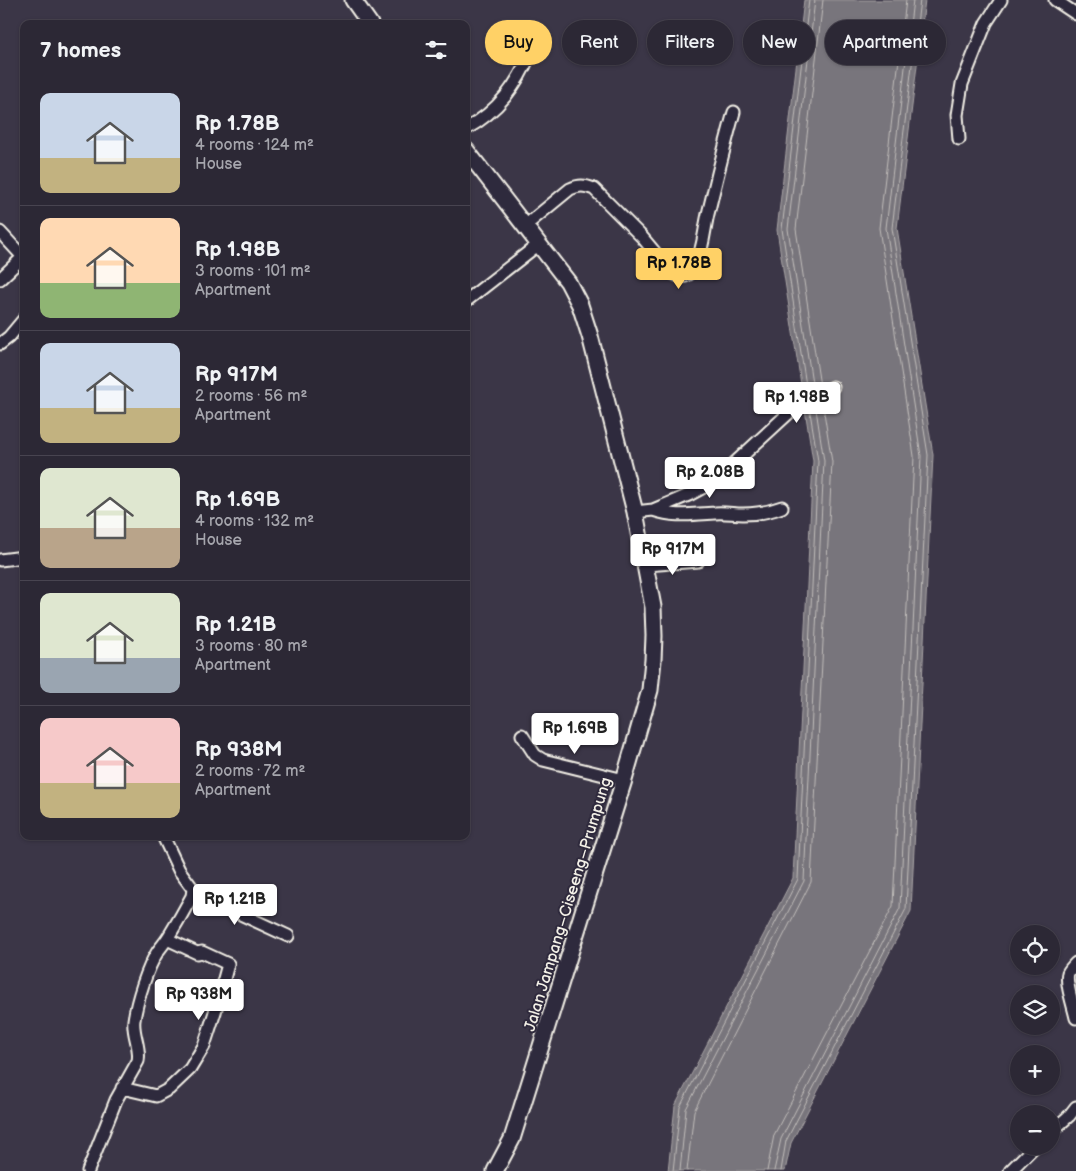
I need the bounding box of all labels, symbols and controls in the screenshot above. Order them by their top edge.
chip: Buy [485,20,552,65]
chip: Rent [562,20,637,65]
chip: Filters [647,20,733,65]
chip: New [743,20,815,65]
chip: Apartment [825,20,946,65]
icon: filters [422,36,450,64]
text: 7 homes [40,38,121,63]
text: Rp 1.78B [195,111,280,136]
icon: home [80,113,140,173]
text: 4 rooms · 124 m² [195,136,314,155]
text: House [195,155,242,174]
text: Rp 1.98B [195,237,280,262]
icon: home [80,238,140,298]
pin: Rp 1.78B [627,248,731,290]
text: Rp 1.78B [647,254,711,273]
text: 3 rooms · 101 m² [195,262,311,281]
text: Apartment [195,281,271,300]
text: Rp 917M [195,362,278,387]
icon: home [80,363,140,423]
pin: Rp 1.98B [745,382,849,424]
text: 2 rooms · 56 m² [195,387,307,406]
text: Rp 1.98B [765,388,830,407]
text: Apartment [195,406,271,425]
pin: Rp 2.08B [658,456,762,499]
text: Rp 2.08B [676,463,744,482]
text: Rp 1.69B [195,487,280,512]
icon: home [80,488,140,548]
text: 4 rooms · 132 m² [195,512,314,531]
text: House [195,531,242,550]
pin: Rp 917M [627,534,719,576]
text: Rp 917M [641,540,705,559]
text: Rp 1.21B [195,612,276,637]
icon: home [80,613,140,673]
text: 3 rooms · 80 m² [195,637,308,656]
text: Apartment [195,656,271,675]
pin: Rp 1.69B [523,712,627,755]
text: Rp 1.69B [542,719,608,738]
text: Rp 938M [195,737,282,762]
icon: home [80,738,140,798]
text: 2 rooms · 72 m² [195,762,305,781]
street label: Jalan Jampang–Ciseeng–Prumpung [521,775,616,1034]
text: Apartment [195,781,271,800]
pin: Rp 1.21B [183,884,287,926]
text: Rp 1.21B [204,890,266,909]
map controls [1010,925,1060,1155]
button: locate [1010,925,1060,975]
pin: Rp 938M [153,978,245,1021]
text: Rp 938M [166,985,232,1004]
button: layers [1010,985,1060,1035]
button: + [1010,1045,1060,1095]
button: − [1010,1105,1060,1155]

